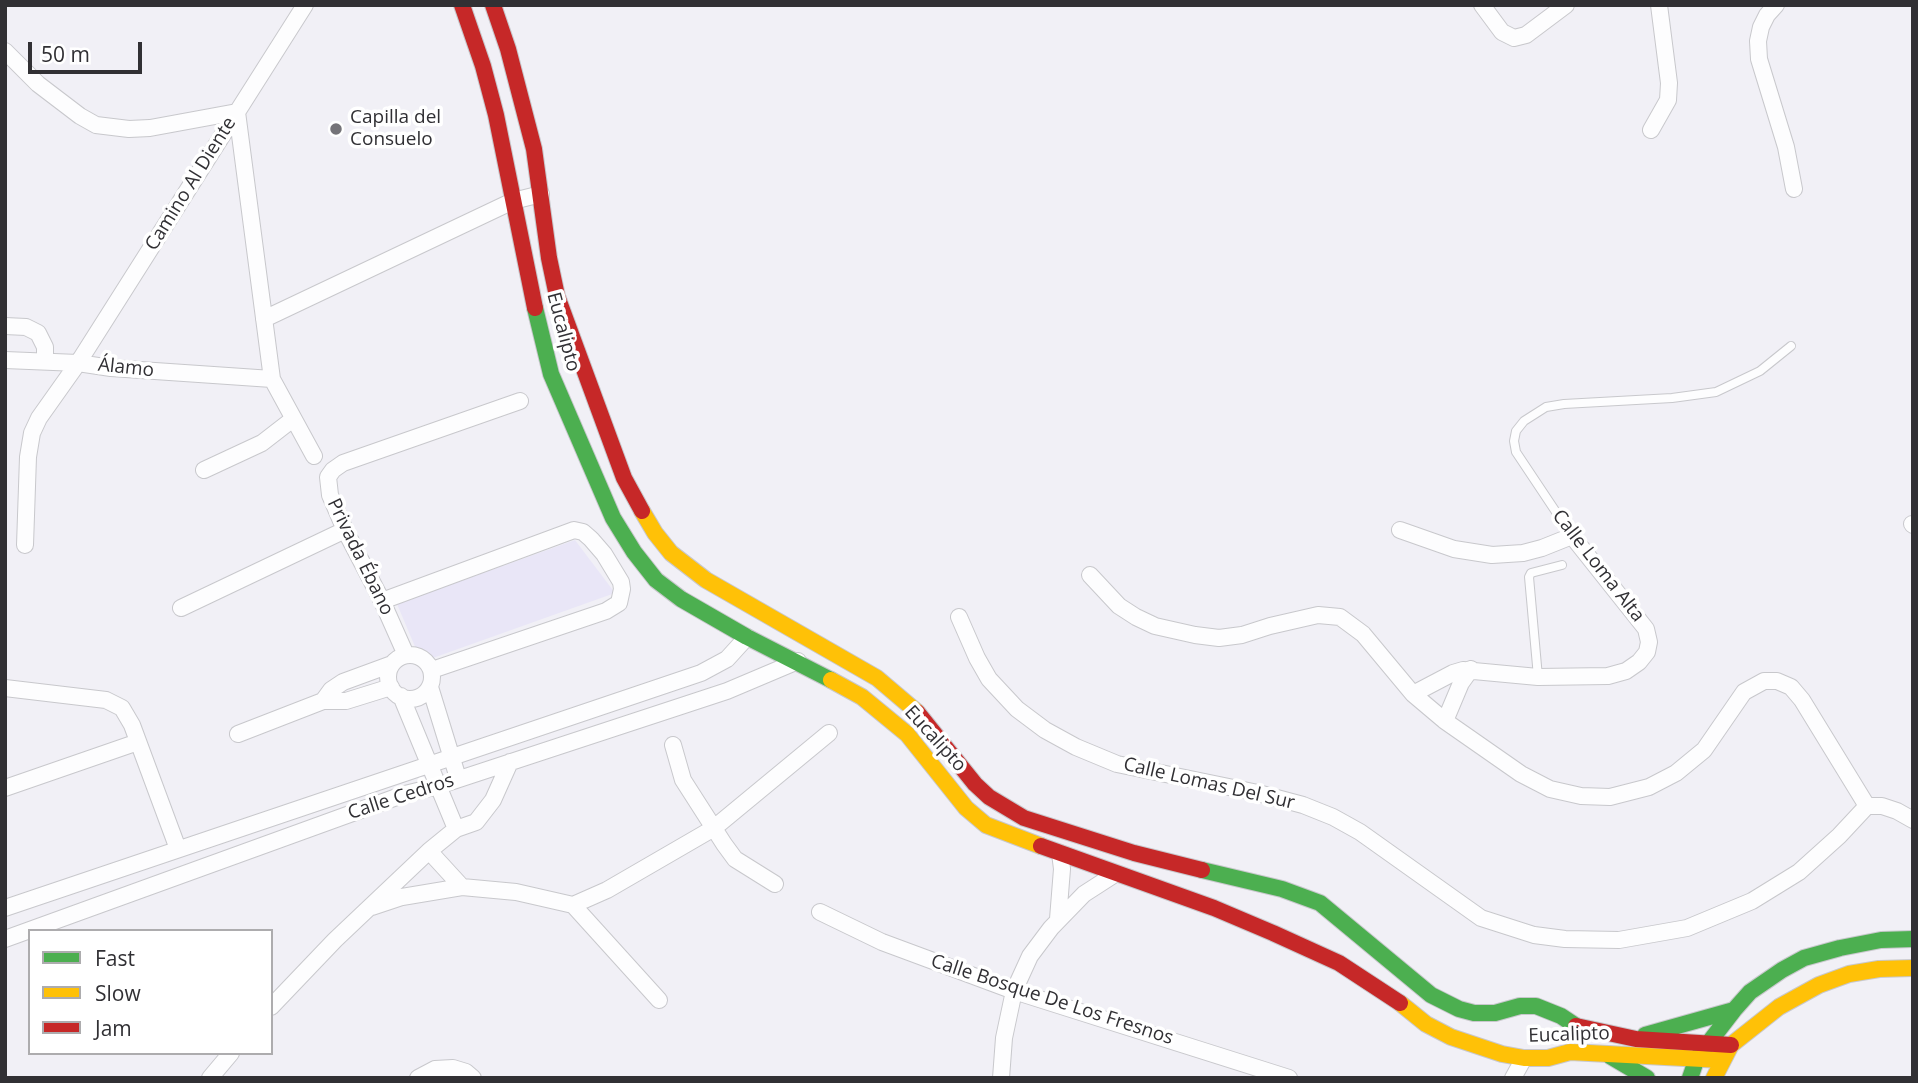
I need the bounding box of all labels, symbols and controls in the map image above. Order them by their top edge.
scale bar [32,28,145,72]
text: 50 m [41,40,90,68]
place label: Capilla del Consuelo [350,107,441,151]
street label: Camino Al Diente [141,113,241,255]
marker: Capilla del Consuelo [328,121,344,137]
street label: Eucalipto [541,290,585,374]
street label: Álamo [97,354,155,382]
street label: Privada Ébano [322,495,398,619]
street label: Calle Loma Alta [1547,505,1649,627]
street label: Eucalipto [899,701,971,777]
street label: Calle Lomas Del Sur [1121,753,1297,815]
street label: Calle Cedros [345,769,457,825]
legend [28,929,273,1055]
text: Fast [95,944,135,972]
street label: Calle Bosque De Los Fresnos [928,950,1176,1050]
text: Slow [95,979,141,1007]
text: Jam [95,1014,132,1042]
street label: Eucalipto [1528,1022,1610,1048]

